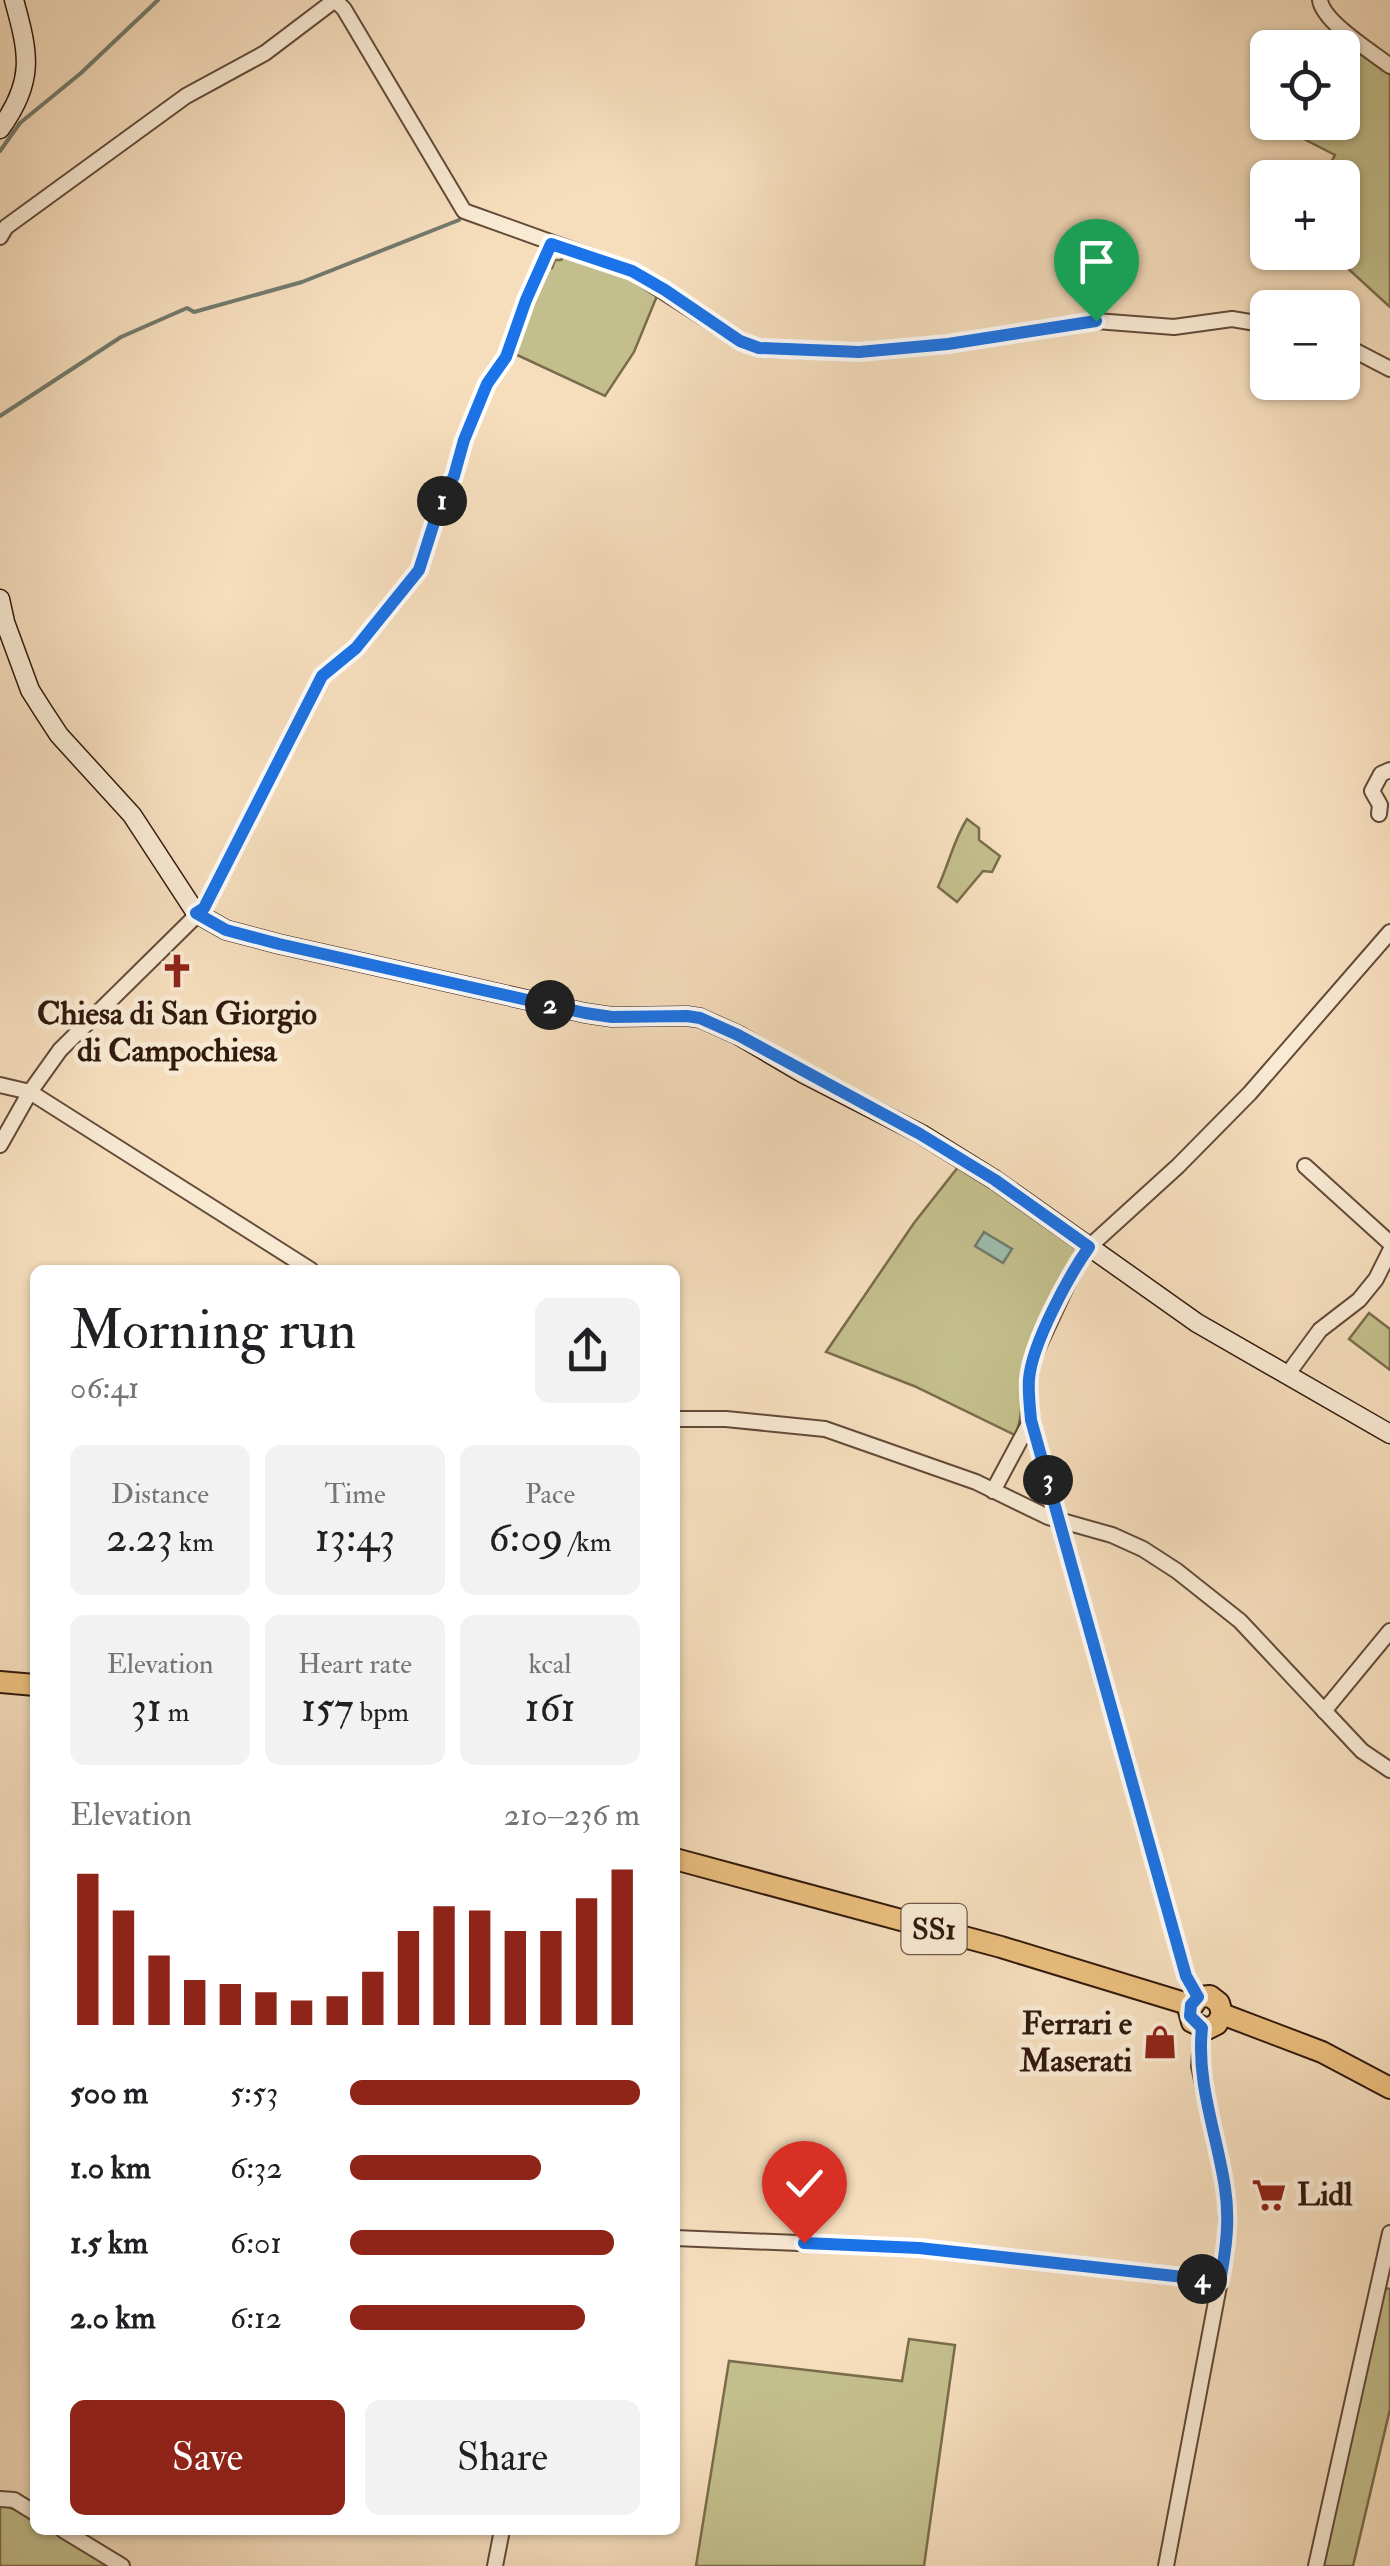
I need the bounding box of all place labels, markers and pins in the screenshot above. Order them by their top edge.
pin [1054,219,1139,322]
pin: 1 [417,476,467,526]
church icon: Chiesa di San Giorgio di Campochiesa [158,952,196,990]
pin: 2 [525,980,575,1030]
place label: Chiesa di San Giorgio di Campochiesa [37,994,317,1071]
pin: 3 [1023,1455,1073,1505]
place label: Ferrari e Maserati [1019,2004,1133,2081]
shop icon: Ferrari e Maserati [1141,2023,1179,2061]
pin [762,2141,847,2244]
place label: Lidl [1297,2175,1353,2215]
supermarket icon: Lidl [1250,2176,1288,2214]
pin: 4 [1177,2254,1227,2304]

